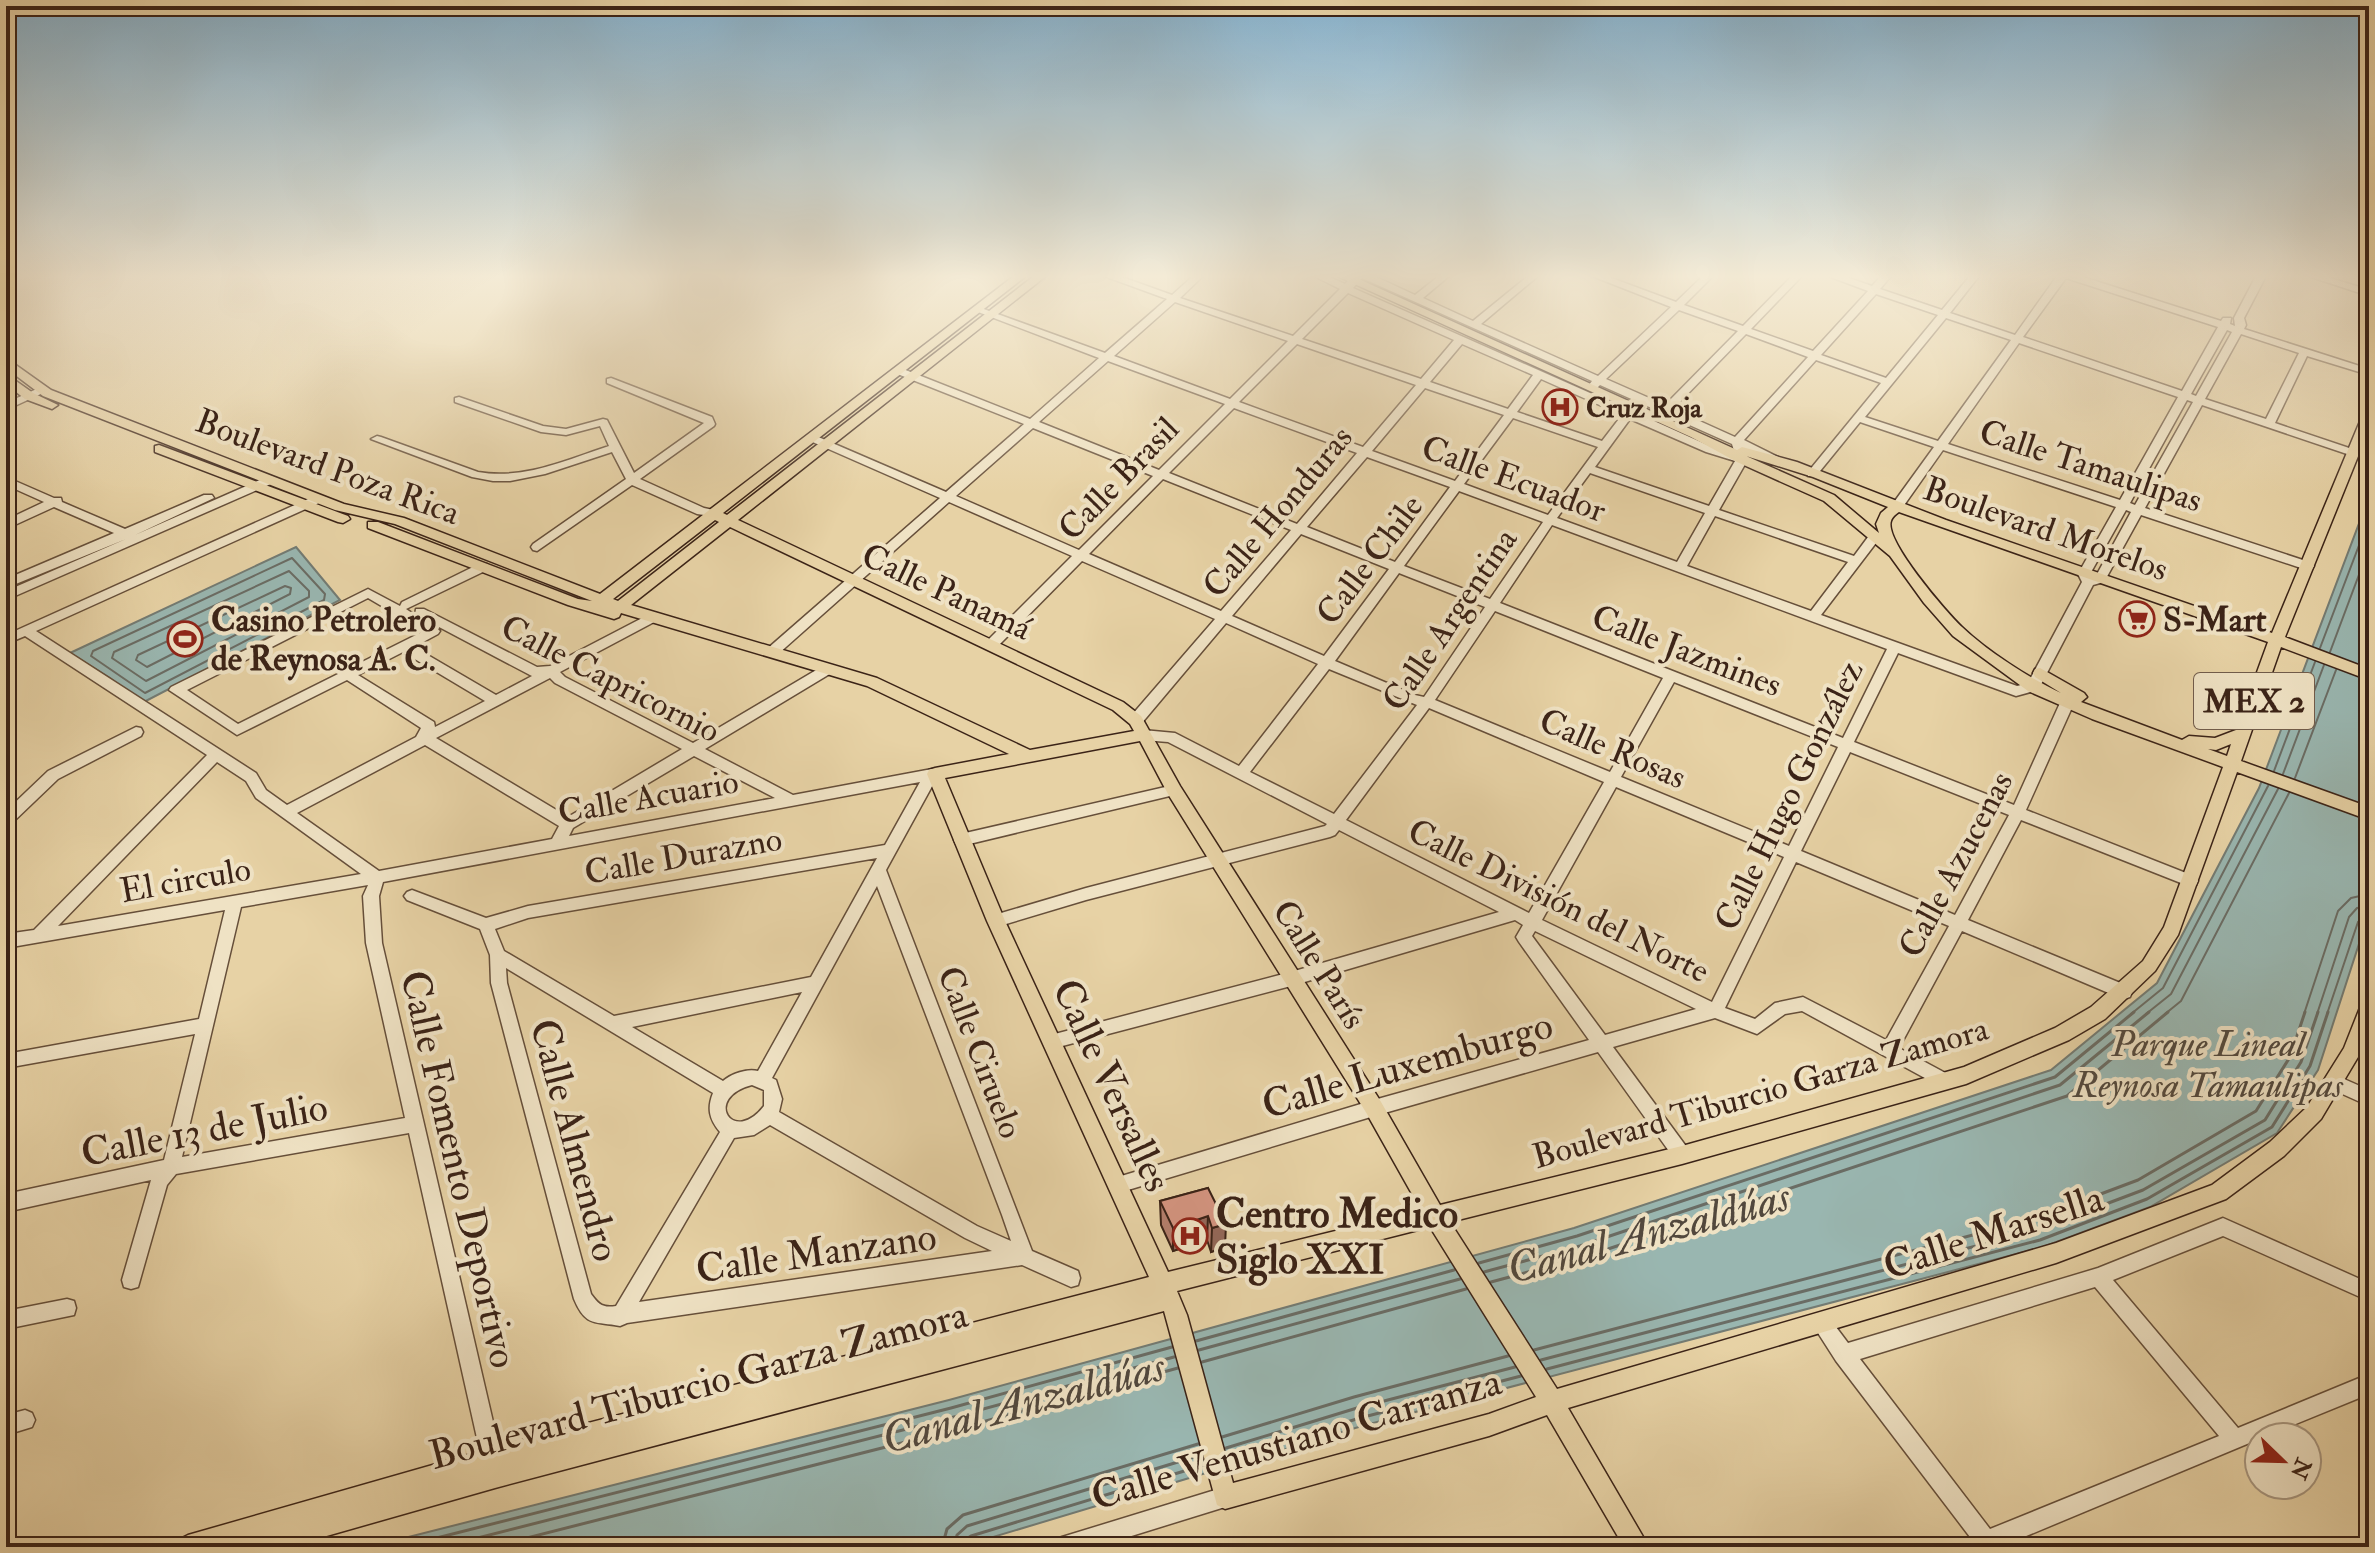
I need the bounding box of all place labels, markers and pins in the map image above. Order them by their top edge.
hospital icon: Cruz Roja [1541,388,1579,426]
place label: Cruz Roja [1586,391,1703,426]
place label: Casino Petrolero de Reynosa A. C. [211,599,436,681]
place label: S-Mart [2163,599,2267,642]
supermarket icon: S-Mart [2118,600,2156,638]
sports icon: Casino Petrolero de Reynosa A. C. [166,620,204,658]
place label: Centro Medico Siglo XXI [1216,1189,1458,1286]
hospital icon: Centro Medico Siglo XXI [1171,1217,1209,1255]

